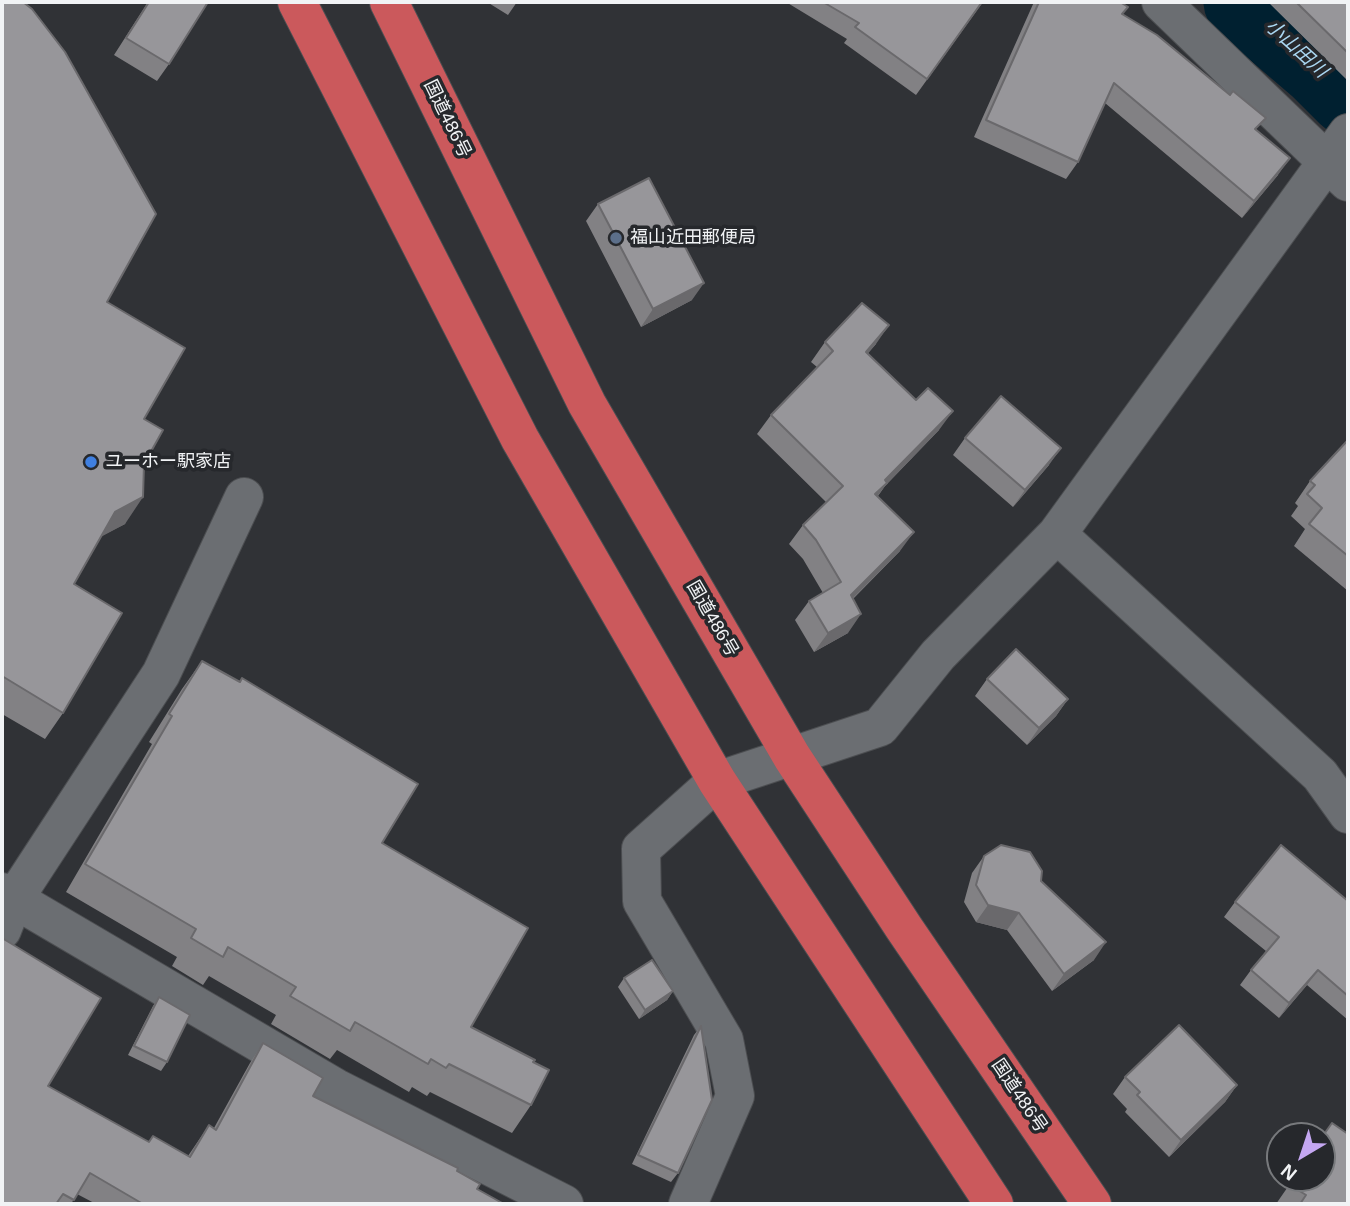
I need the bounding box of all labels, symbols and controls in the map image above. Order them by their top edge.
water label: 小山田川 [1260,15,1332,83]
street label: 国道486号 [419,77,475,161]
place label: 福山近田郵便局 [630,227,756,249]
marker: 福山近田郵便局 [608,230,624,246]
place label: ユーホー駅家店 [105,451,231,473]
marker: ユーホー駅家店 [83,454,99,470]
street label: 国道486号 [682,577,742,661]
street label: 国道486号 [987,1055,1051,1137]
north arrow [1266,1122,1336,1192]
text: N [1277,1160,1301,1185]

